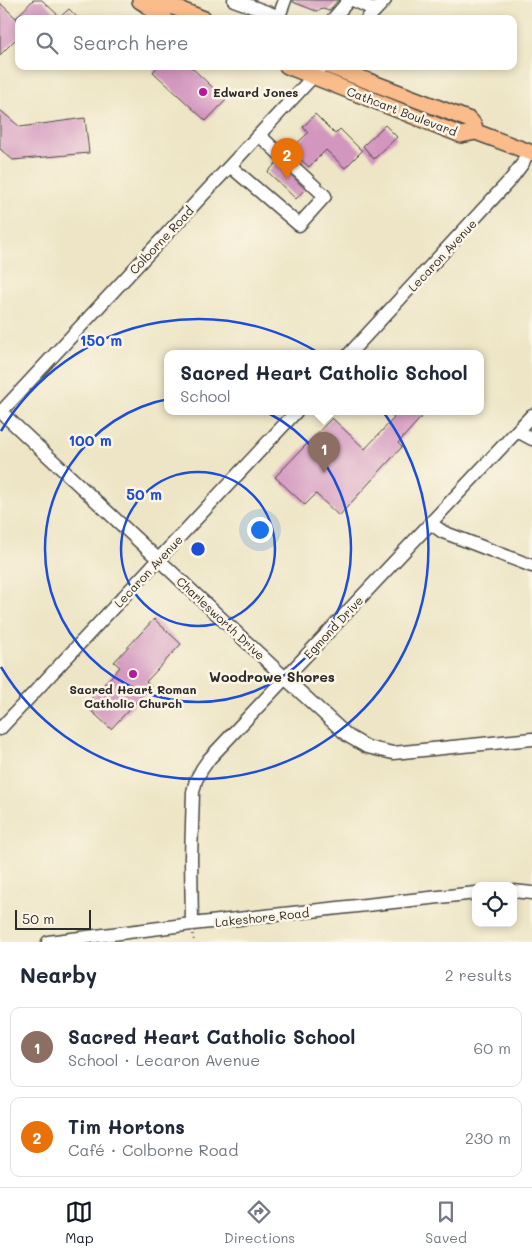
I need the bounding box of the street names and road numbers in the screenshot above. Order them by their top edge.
street label: Cathcart Boulevard [345,83,460,140]
street label: Colborne Road [125,202,197,277]
street label: Lecaron Avenue [404,215,480,295]
street label: Lecaron Avenue [110,531,186,611]
street label: Charlesworth Drive [173,573,269,663]
street label: Egmond Drive [300,592,366,662]
street label: Lakeshore Road [214,904,310,930]

